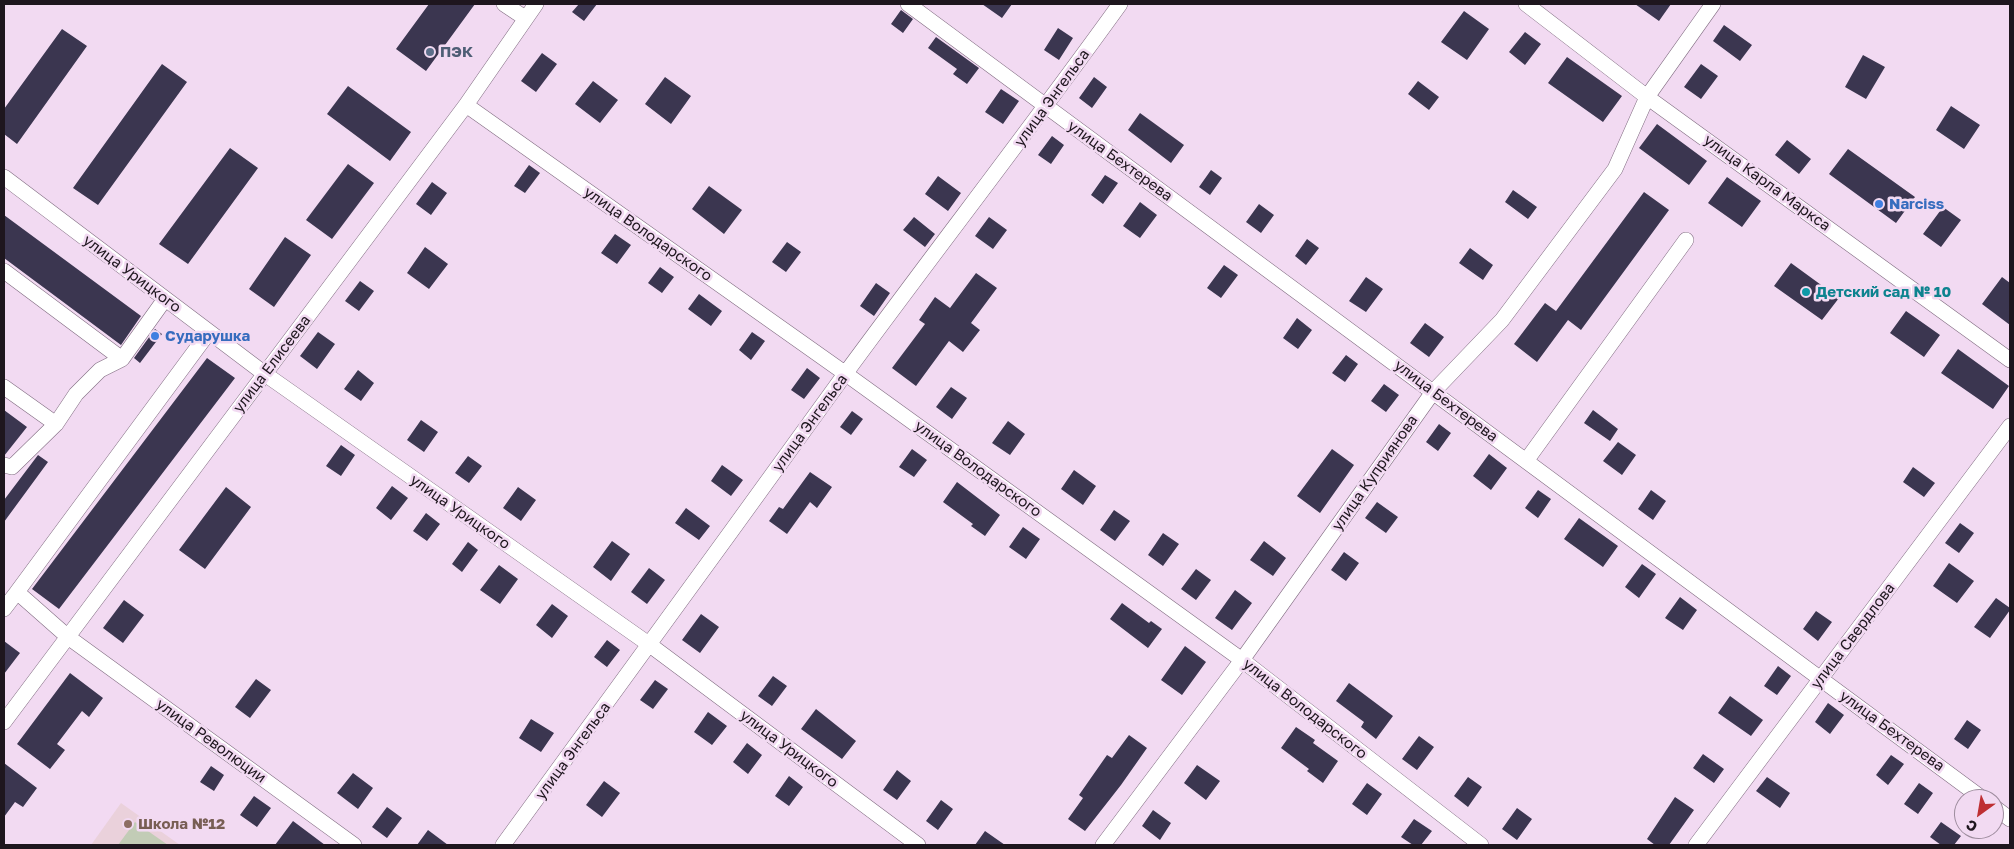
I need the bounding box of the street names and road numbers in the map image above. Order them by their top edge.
street label: улица Энгельса [1011,46,1093,150]
street label: улица Бехтерева [1064,117,1176,205]
street label: улица Карла Маркса [1700,131,1834,235]
street label: улица Володарского [580,183,716,285]
street label: улица Урицкого [80,231,184,317]
street label: улица Елисеева [229,312,315,416]
street label: улица Бехтерева [1391,356,1501,446]
street label: улица Энгельса [769,371,851,475]
street label: улица Куприянова [1328,412,1422,534]
street label: улица Володарского [911,417,1045,521]
street label: улица Урицкого [407,471,513,553]
street label: улица Свердлова [1807,579,1899,693]
street label: улица Володарского [1239,655,1371,763]
street label: улица Бехтерева [1836,687,1948,775]
street label: улица Революции [153,695,269,787]
street label: улица Энгельса [532,699,614,803]
street label: улица Урицкого [737,706,841,792]

